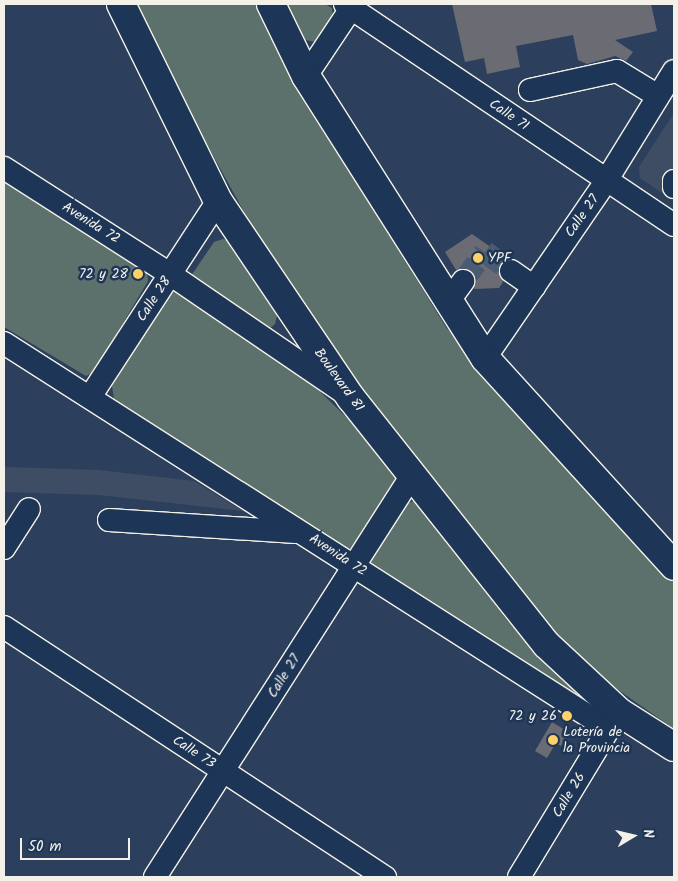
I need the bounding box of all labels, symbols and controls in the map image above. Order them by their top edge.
street label: Calle 71 [486,96,532,134]
street label: Calle 27 [561,191,603,241]
street label: Avenida 72 [59,199,123,247]
place label: YPF [488,250,511,266]
marker: YPF [472,252,484,264]
place label: 72 y 28 [79,266,128,282]
marker: 72 y 28 [132,268,144,280]
street label: Calle 28 [133,273,175,325]
street label: Boulevard 81 [310,345,368,415]
street label: Avenida 72 [306,530,370,580]
street label: Calle 27 [264,651,304,701]
place label: 72 y 26 [509,708,557,724]
marker: 72 y 26 [561,710,573,722]
place label: Lotería de la Provincia [563,724,630,756]
street label: Calle 73 [169,732,219,772]
marker: Lotería de la Provincia [547,734,559,746]
street label: Calle 26 [549,769,589,821]
north arrow [608,811,658,861]
scale bar [22,828,132,860]
text: N [636,828,659,840]
text: 50 m [28,835,62,859]

